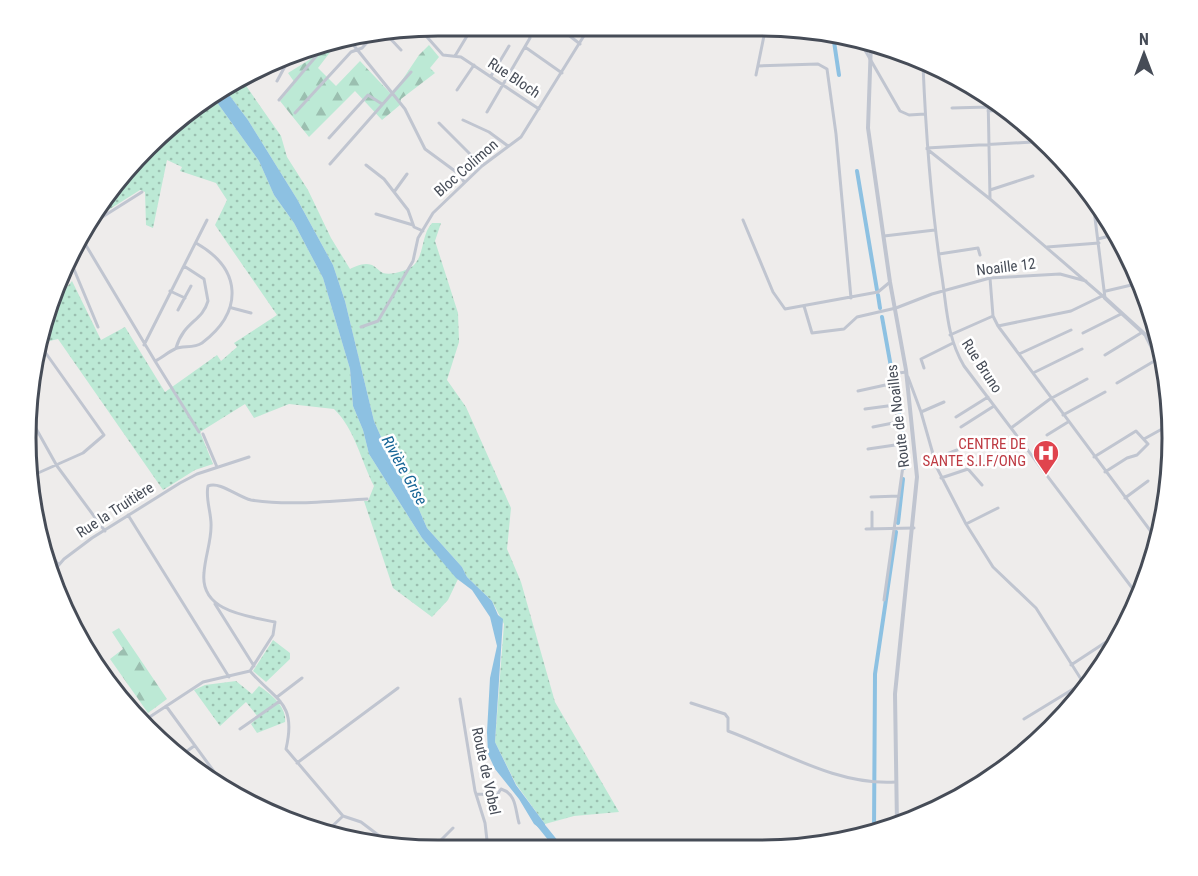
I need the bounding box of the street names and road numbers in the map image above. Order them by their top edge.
street label: Rue Bloch [484,54,544,102]
street label: Bloc Colimon [430,135,502,201]
street label: Noaille 12 [975,254,1037,280]
street label: Rue Bruno [958,336,1006,396]
street label: Route de Noailles [883,363,913,469]
street label: Rue la Truitière [73,478,157,542]
street label: Route de Vobel [468,726,504,816]

